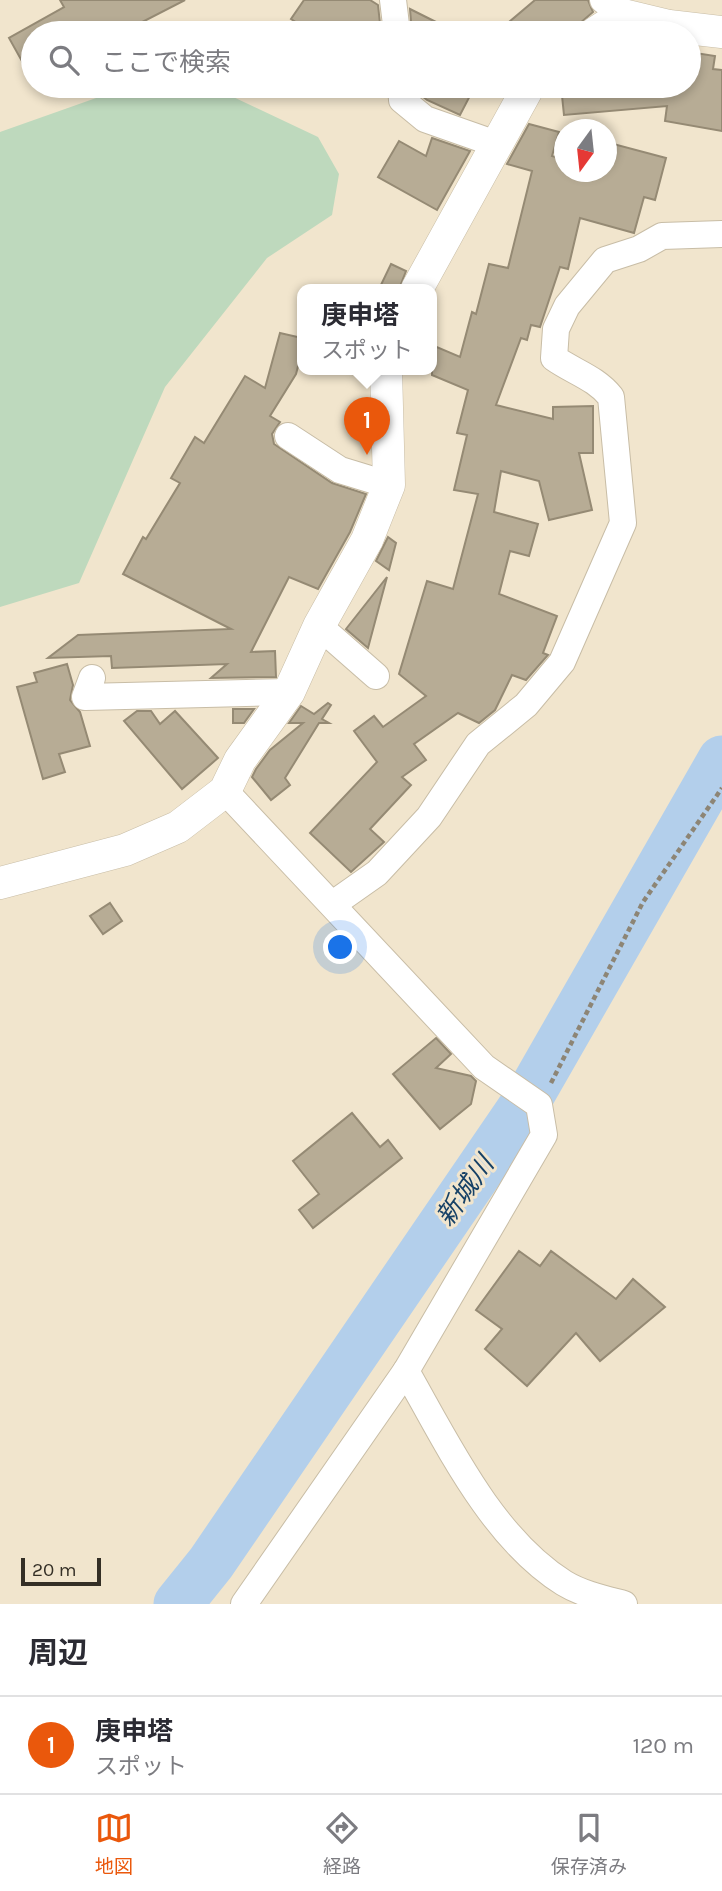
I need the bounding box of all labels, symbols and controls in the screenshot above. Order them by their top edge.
search box [21,21,701,98]
icon: search [45,41,83,79]
text: ここで検索 [101,47,231,78]
north arrow [554,119,617,182]
popup [297,284,437,375]
text: 庚申塔 [321,300,399,331]
text: スポット [321,337,413,364]
pin: 1 [344,397,390,455]
your location [323,930,357,964]
water label: 新城川 [430,1148,502,1232]
scale bar [21,1555,102,1587]
text: 20 m [32,1559,77,1581]
text: 周辺 [28,1635,88,1671]
text: 庚申塔 [95,1716,173,1747]
text: 1 [47,1732,55,1759]
text: 120 m [632,1732,694,1759]
text: スポット [95,1753,187,1780]
tab: 地図 [95,1809,133,1878]
tab: 経路 [323,1809,361,1878]
tab: 保存済み [551,1809,627,1878]

